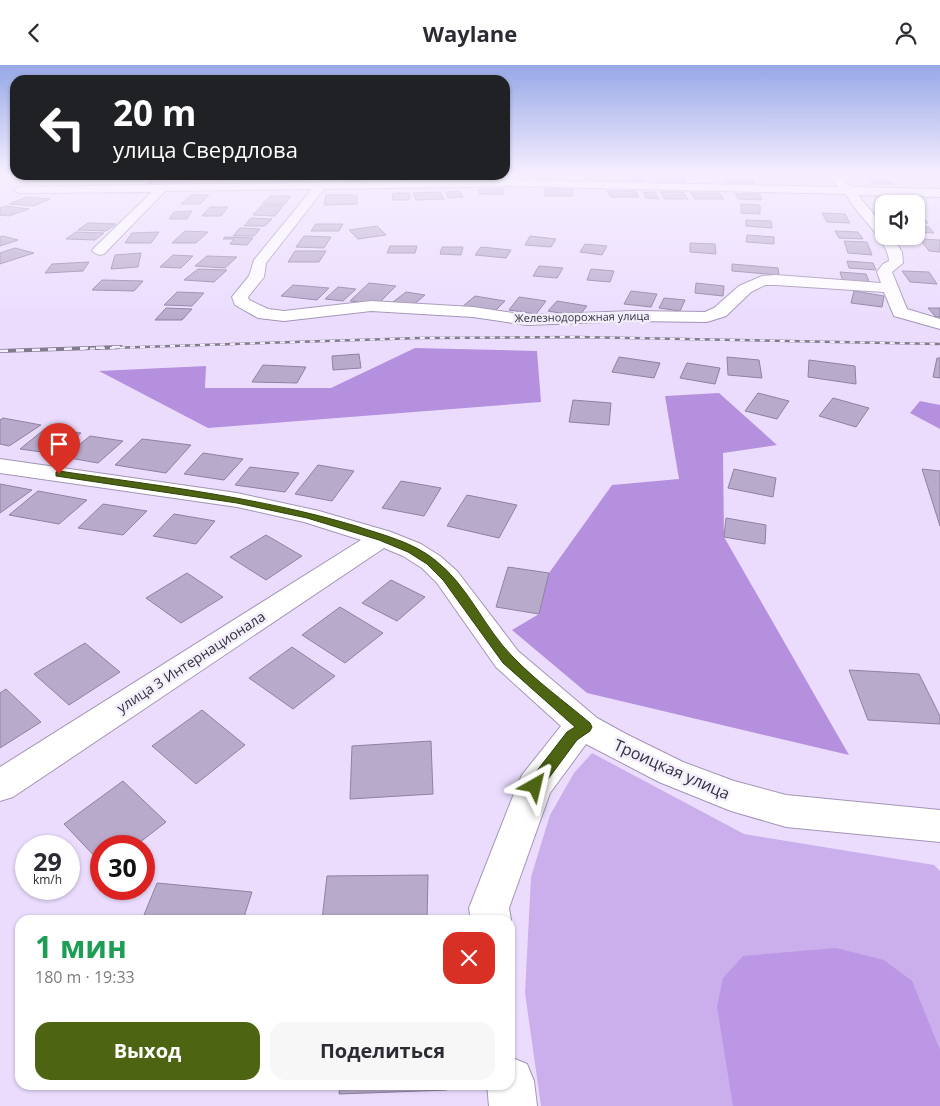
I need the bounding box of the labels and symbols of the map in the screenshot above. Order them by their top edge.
street label: Железнодорожная улица [514,308,650,325]
pin [38,423,80,474]
street label: улица 3 Интернационала [113,606,269,717]
street label: Троицкая улица [611,734,733,804]
position arrow [508,759,560,811]
speed limit sign: 30 [90,835,155,900]

